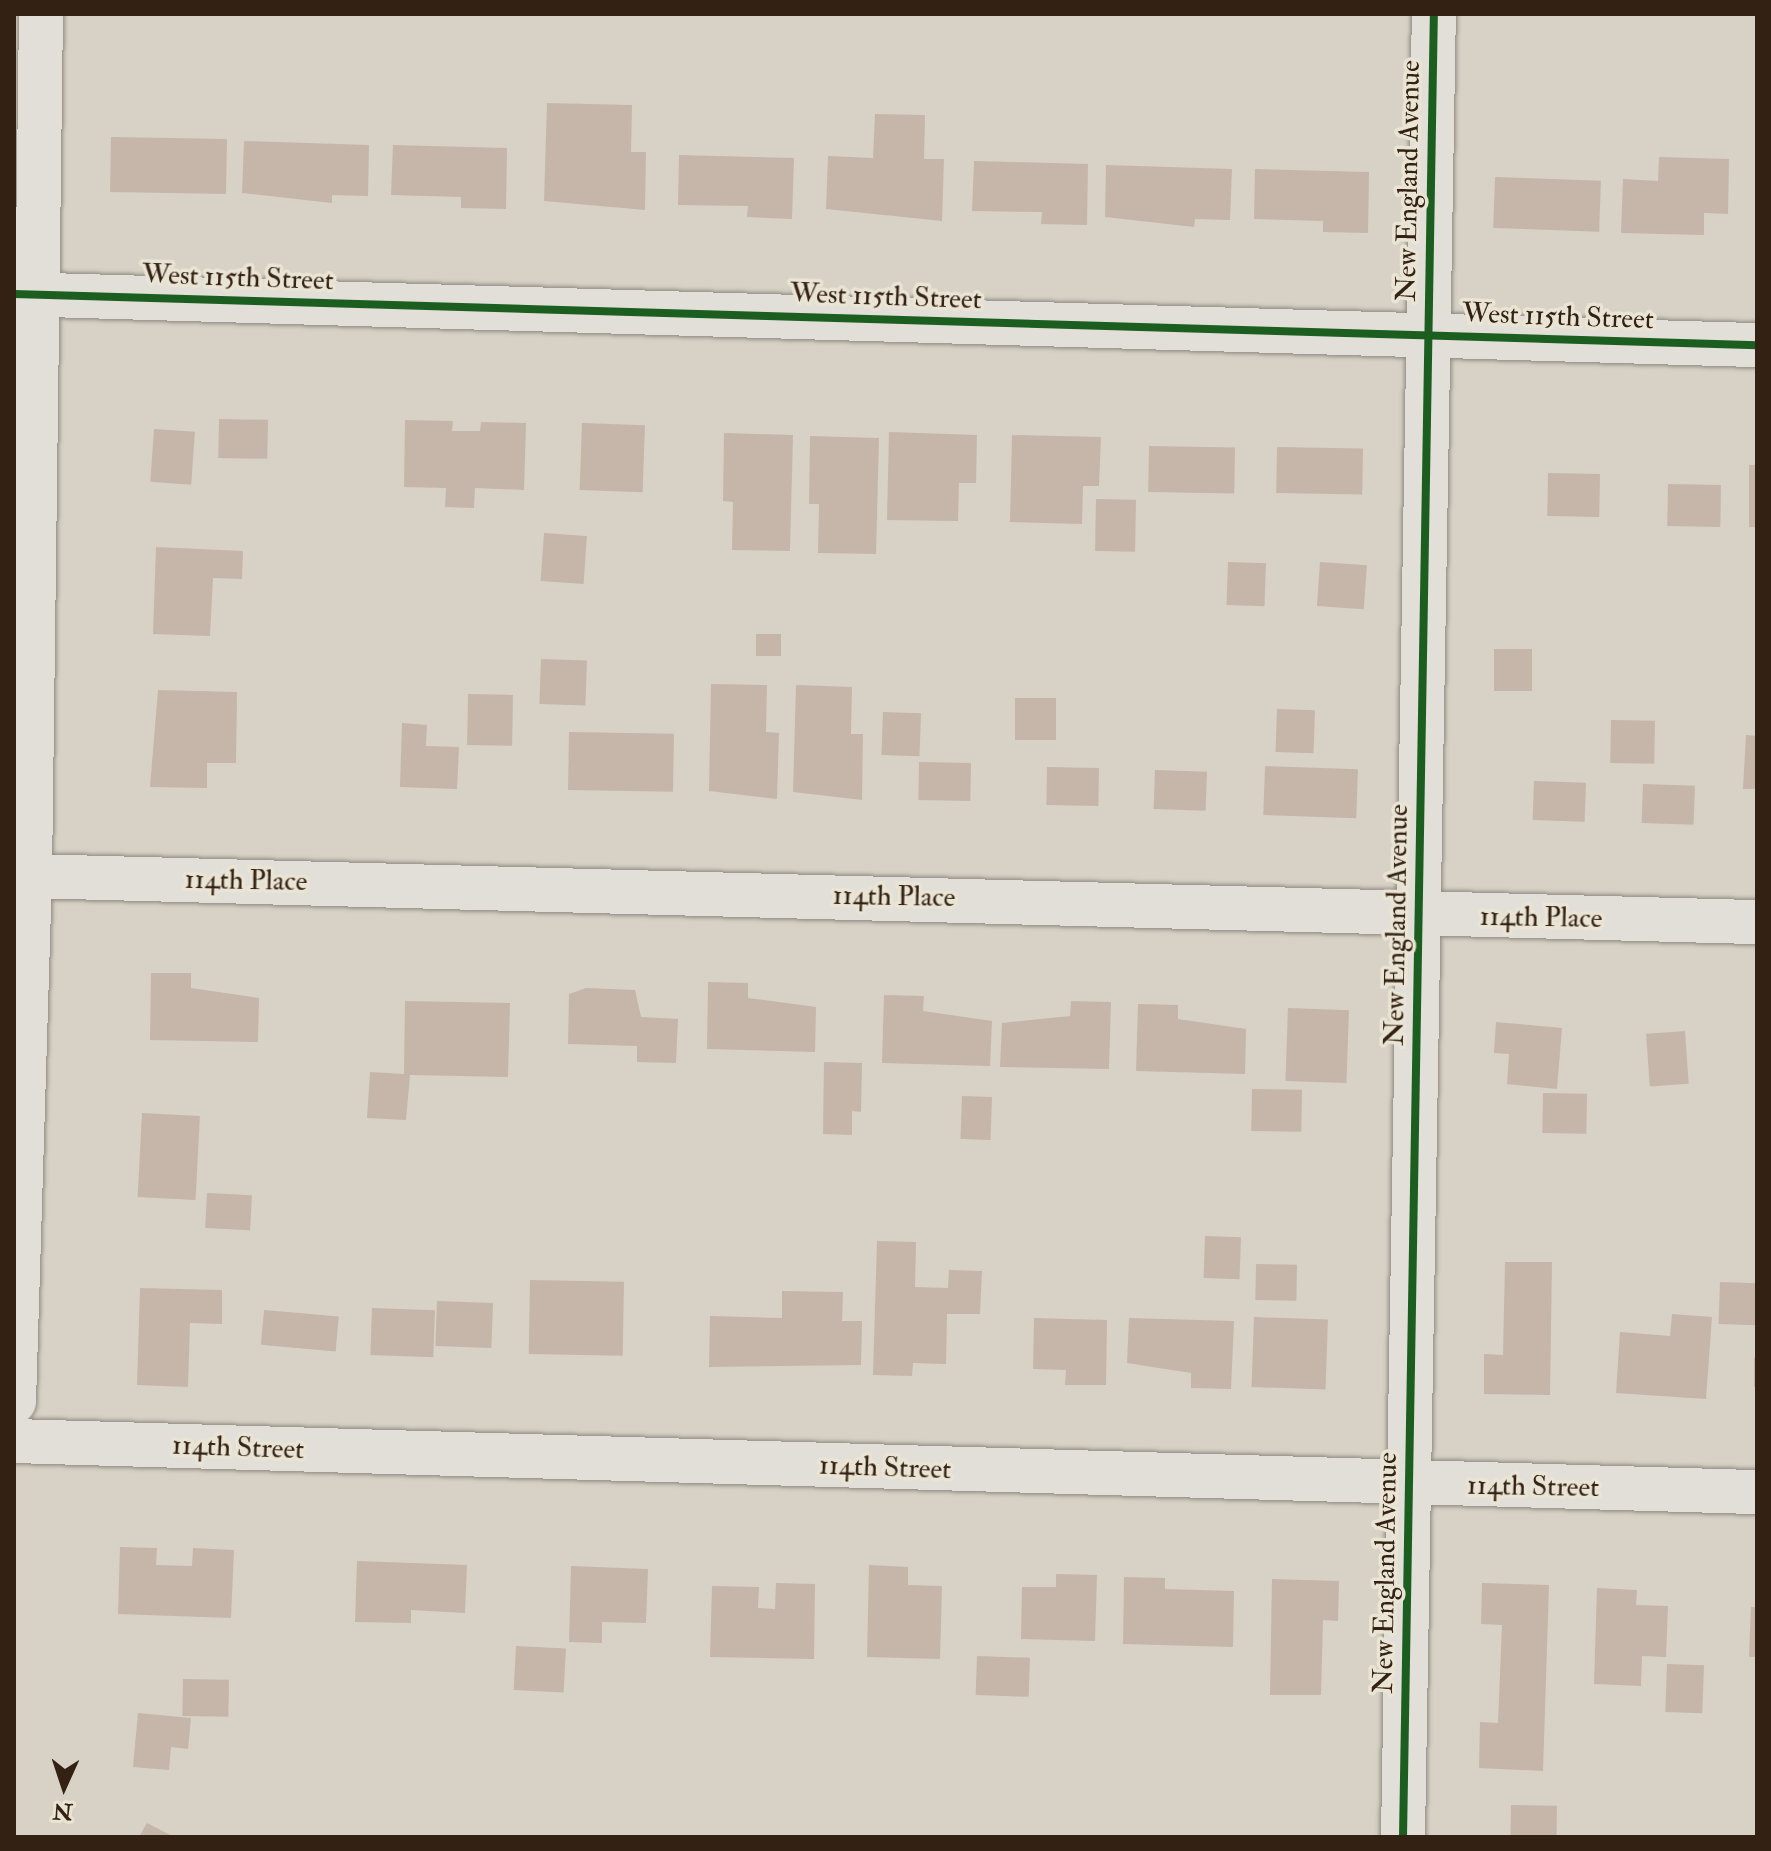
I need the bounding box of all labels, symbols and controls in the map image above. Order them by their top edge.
street label: New England Avenue [1390,60,1428,302]
street label: West 115th Street [142,258,334,298]
street label: West 115th Street [790,277,982,317]
street label: West 115th Street [1462,297,1654,337]
street label: New England Avenue [1378,804,1416,1046]
street label: 114th Place [184,863,308,899]
street label: 114th Place [832,879,956,915]
street label: 114th Place [1479,900,1603,936]
street label: 114th Street [171,1429,305,1467]
street label: 114th Street [818,1449,952,1487]
street label: New England Avenue [1367,1452,1405,1694]
street label: 114th Street [1467,1469,1599,1505]
north arrow [24,1747,104,1827]
text: N [52,1796,73,1825]

